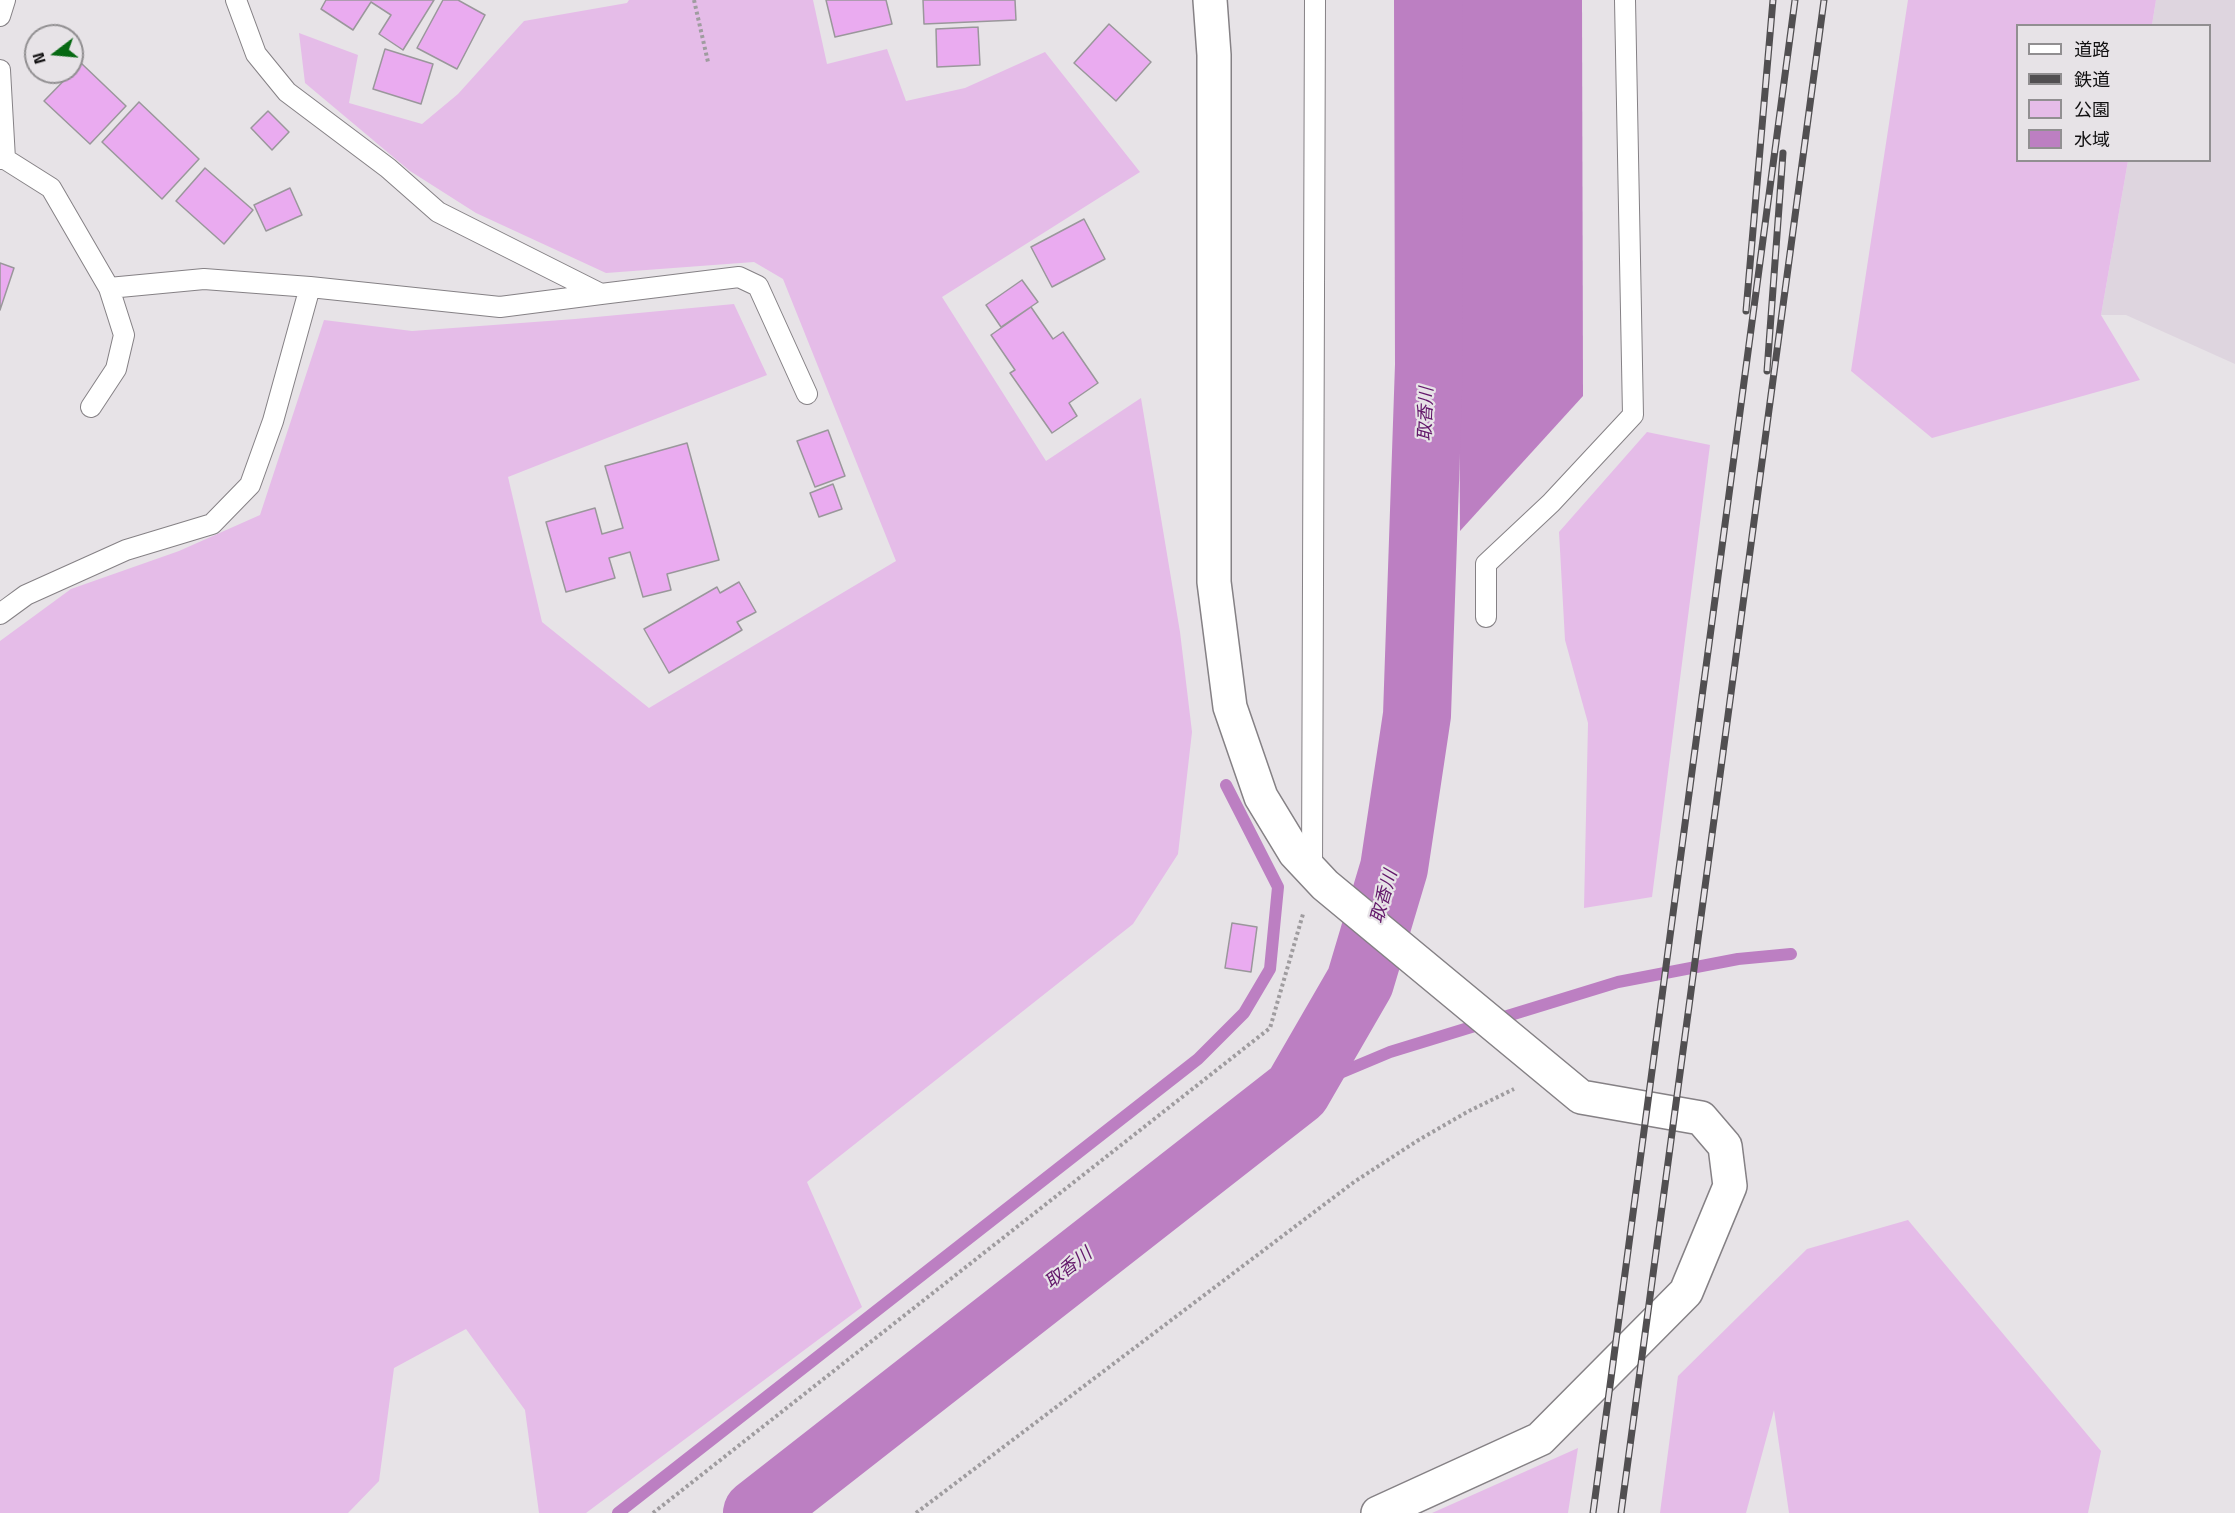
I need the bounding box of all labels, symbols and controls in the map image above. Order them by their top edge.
north arrow [24,24,84,84]
legend [2016,24,2211,162]
text: 道路 [2074,36,2110,63]
text: N [26,50,52,67]
text: 鉄道 [2074,66,2110,93]
text: 公園 [2074,96,2110,123]
text: 水域 [2074,126,2110,153]
water label: 取香川 [1415,387,1439,441]
water label: 取香川 [1367,868,1403,926]
water label: 取香川 [1041,1244,1097,1294]

